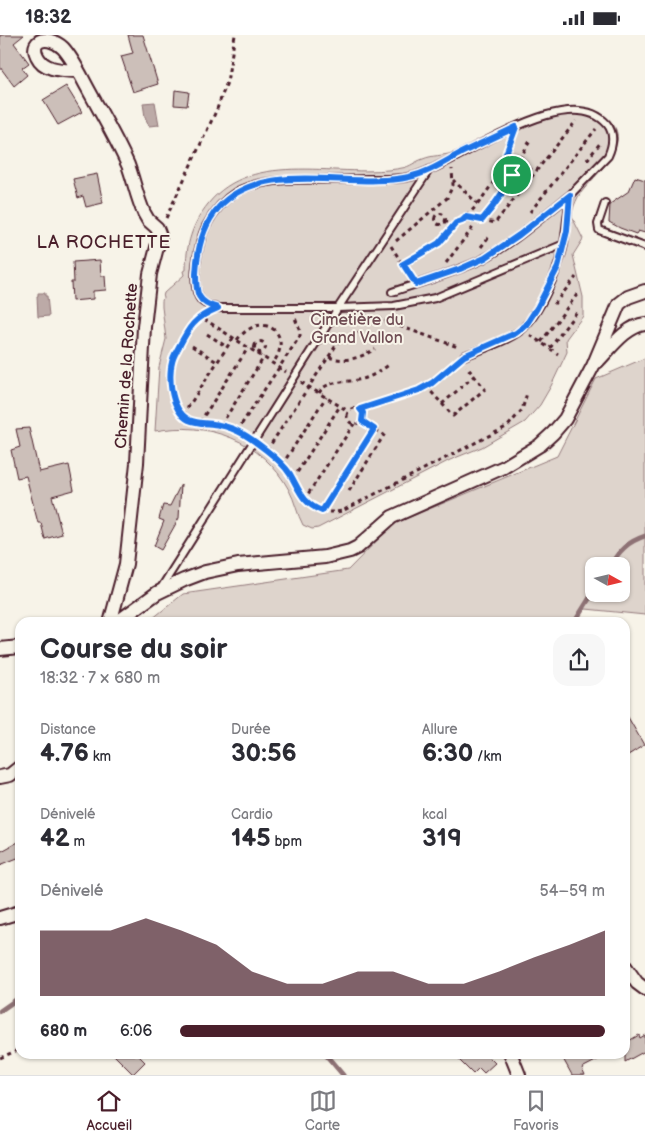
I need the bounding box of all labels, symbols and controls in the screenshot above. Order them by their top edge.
text: 18:32 [25,6,71,29]
pin [491,154,533,196]
icon: arrive [498,161,526,189]
district label: LA ROCHETTE [37,232,171,253]
street label: Chemin de la Rochette [112,282,142,449]
park label: Cimetière du Grand Vallon [310,311,404,348]
north arrow [585,557,630,603]
map controls [585,557,630,602]
text: Course du soir [40,633,228,666]
button: share [553,634,605,686]
text: 18:32 · 7 × 680 m [40,669,160,688]
text: Distance [40,721,96,738]
text: Durée [231,721,271,738]
text: Allure [422,721,458,738]
text: 4.76 [40,738,89,769]
text: 30:56 [231,738,297,769]
text: 6:30 [422,738,473,769]
text: km [89,748,111,765]
text: /km [473,748,502,765]
text: Dénivelé [40,806,95,823]
text: Cardio [231,806,273,823]
text: kcal [422,806,447,823]
text: 42 [40,823,70,854]
text: 145 [231,823,271,854]
text: 319 [422,823,462,854]
text: m [70,833,85,850]
text: bpm [271,833,302,850]
text: Dénivelé [40,882,103,901]
text: 54–59 m [540,882,605,901]
text: 680 m [40,1022,87,1041]
text: 6:06 [120,1022,152,1041]
tab: Accueil [86,1087,132,1134]
tab: Carte [305,1087,340,1134]
tab: Favoris [513,1087,559,1134]

